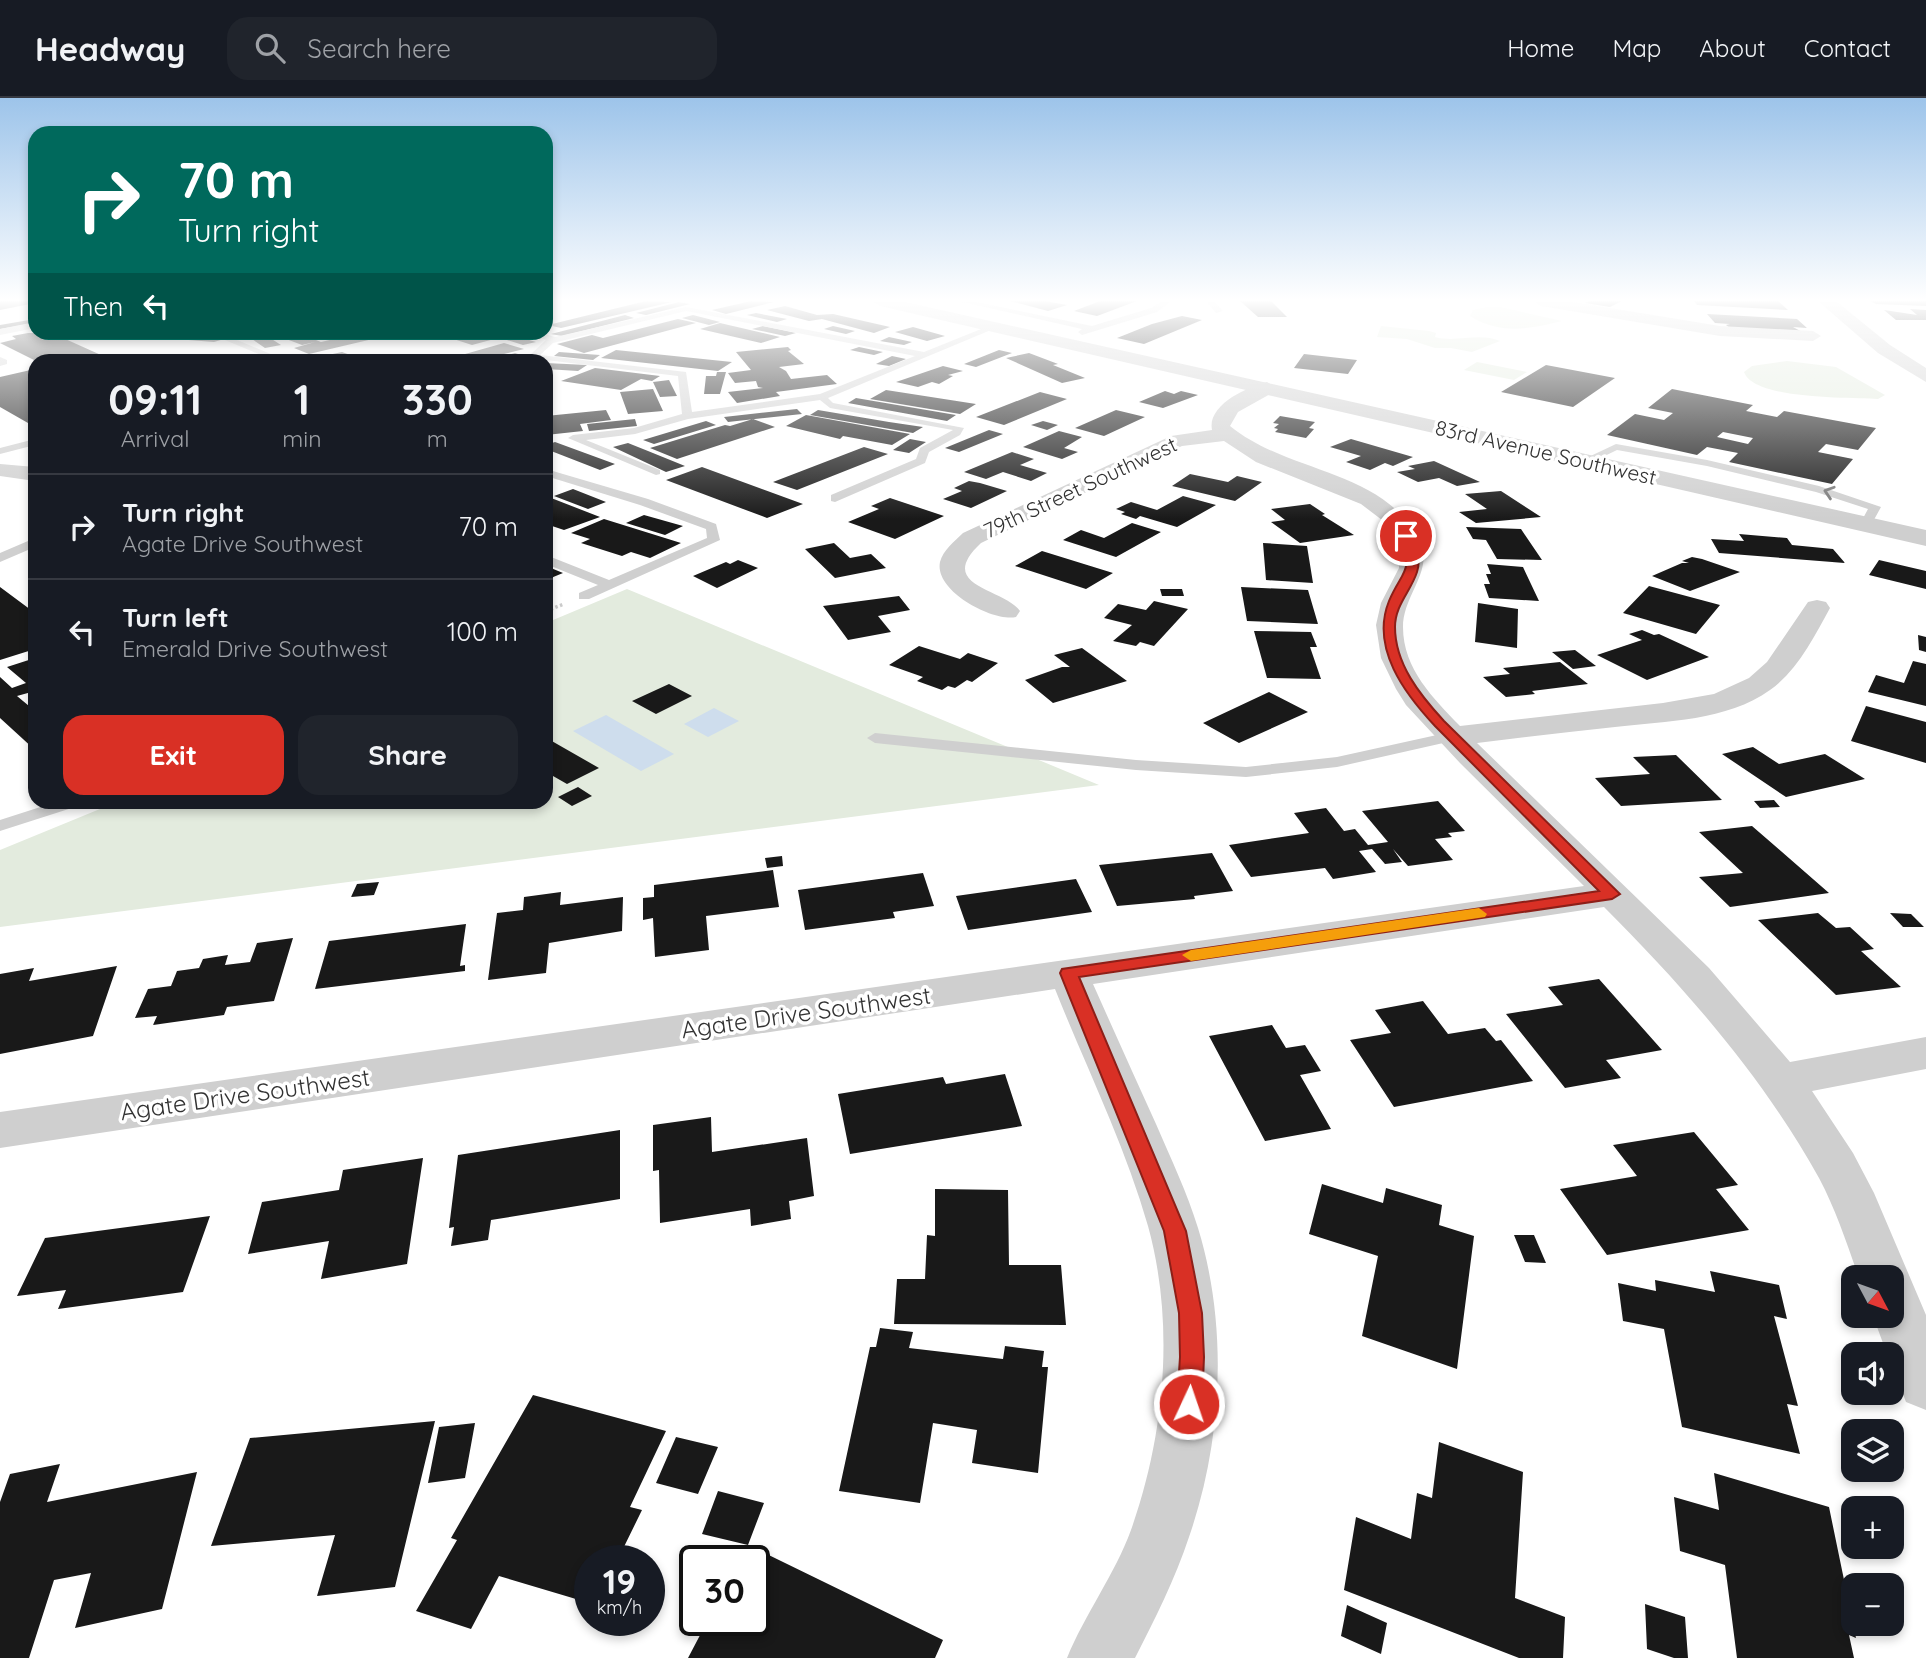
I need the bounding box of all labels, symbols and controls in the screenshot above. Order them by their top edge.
search box [227,17,717,80]
text: Headway [35,28,185,69]
icon: search [251,29,289,67]
text: Search here [307,32,451,65]
text: Home [1507,33,1574,63]
text: Map [1612,33,1661,63]
text: About [1699,33,1766,63]
text: Contact [1804,33,1891,63]
text: 70 m [178,149,294,210]
icon: right [63,154,154,245]
text: Turn right [178,210,319,250]
icon: left [137,287,175,325]
text: Then [63,290,123,323]
text: 09:11 [108,373,202,426]
text: 1 [294,373,310,426]
text: 330 [402,373,473,426]
street label: 83rd Avenue Southwest [1433,414,1659,490]
text: Arrival [121,424,190,453]
text: min [282,424,322,453]
text: m [427,424,448,453]
street label: 79th Street Southwest [979,431,1181,543]
one-way arrow [1823,486,1836,500]
text: Turn right [122,496,244,529]
pin [1376,506,1436,566]
icon: right [63,508,101,546]
text: 70 m [458,510,518,543]
icon: arrive [1387,517,1425,555]
text: Agate Drive Southwest [122,529,363,558]
text: Turn left [122,601,229,634]
icon: left [63,613,101,651]
text: 100 m [447,615,518,648]
text: Emerald Drive Southwest [122,634,388,663]
button: Exit [63,715,284,795]
button: Share [298,715,518,795]
street label: Agate Drive Southwest [679,980,933,1044]
street label: Agate Drive Southwest [118,1062,372,1126]
north arrow [1841,1265,1904,1328]
map controls [1841,1265,1904,1636]
button: sound [1841,1342,1904,1405]
position arrow [1152,1367,1226,1441]
button: layers [1841,1419,1904,1482]
button: + [1841,1496,1904,1559]
speed limit sign: 30 [679,1545,770,1636]
text: 19 [603,1559,636,1603]
button: − [1841,1573,1904,1636]
text: km/h [597,1596,642,1619]

